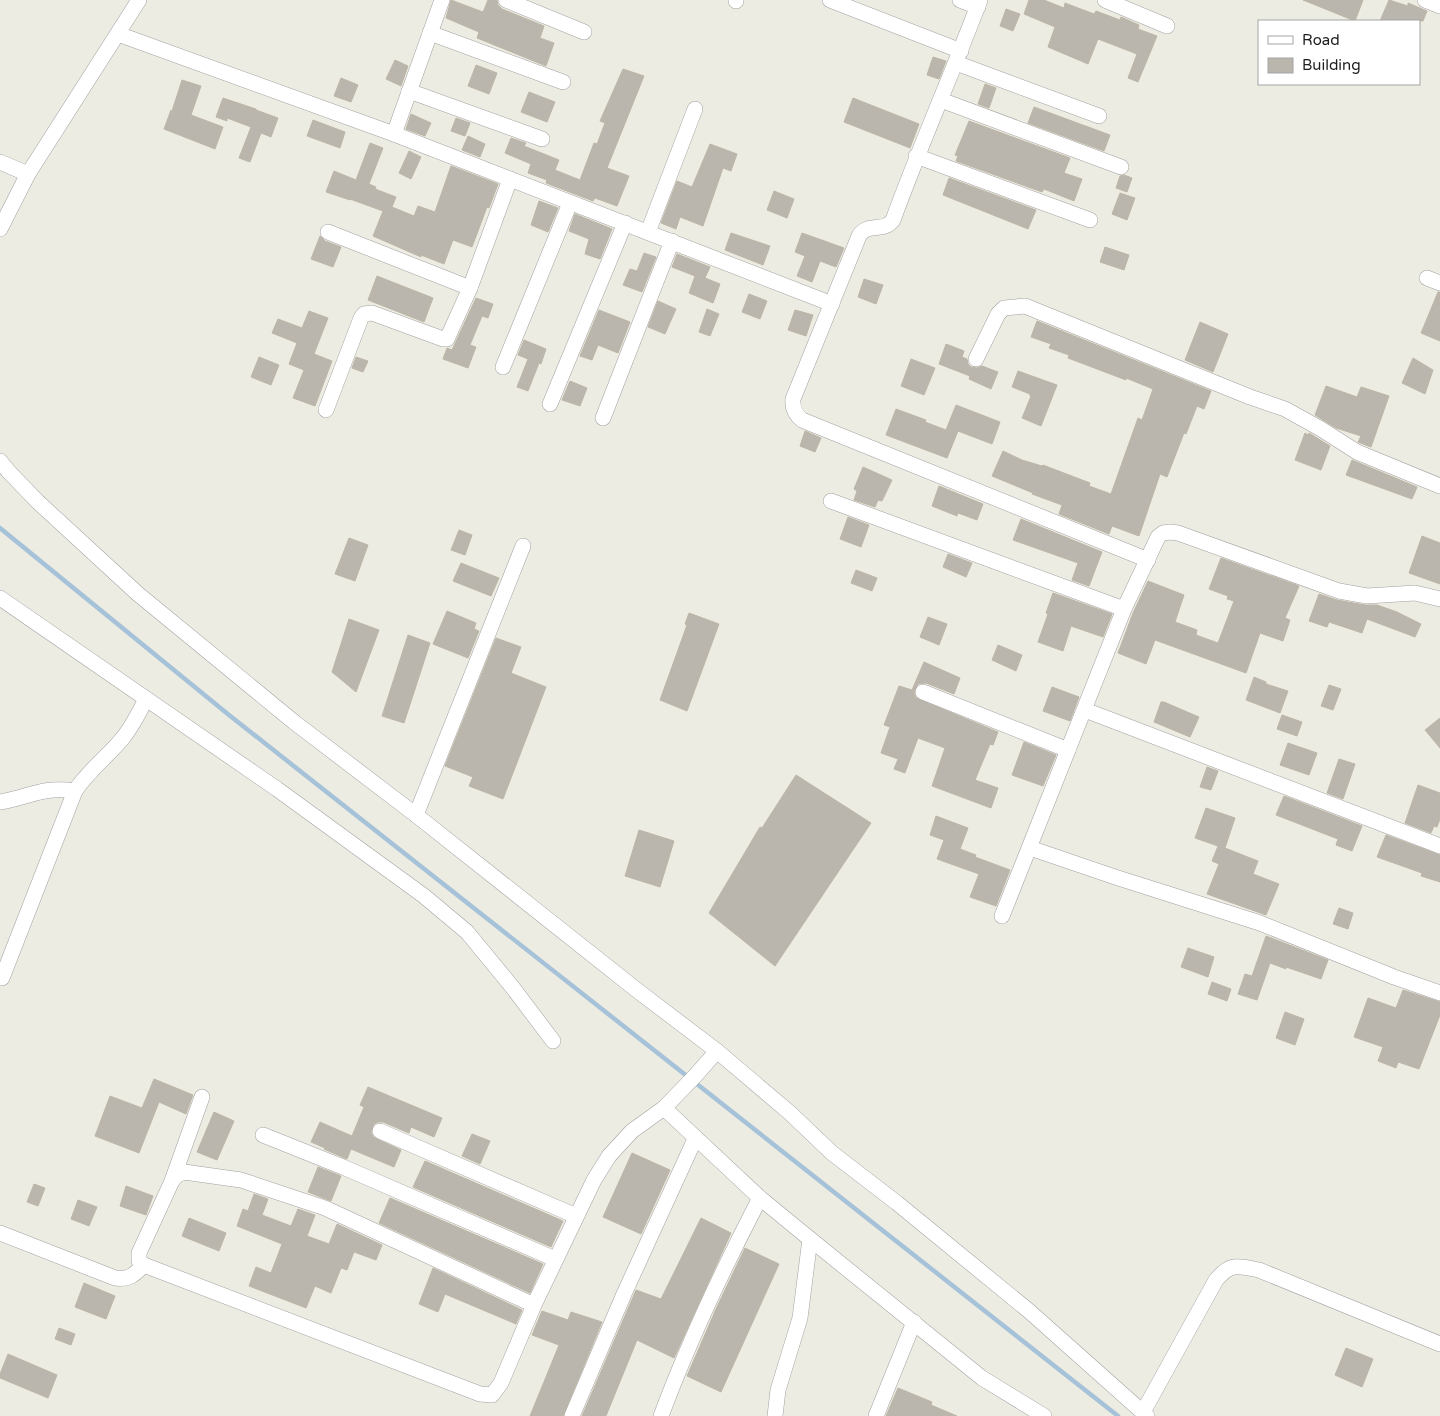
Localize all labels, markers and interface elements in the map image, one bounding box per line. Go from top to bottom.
legend [1258,20,1420,85]
text: Road [1302,31,1340,49]
text: Building [1302,56,1361,74]

